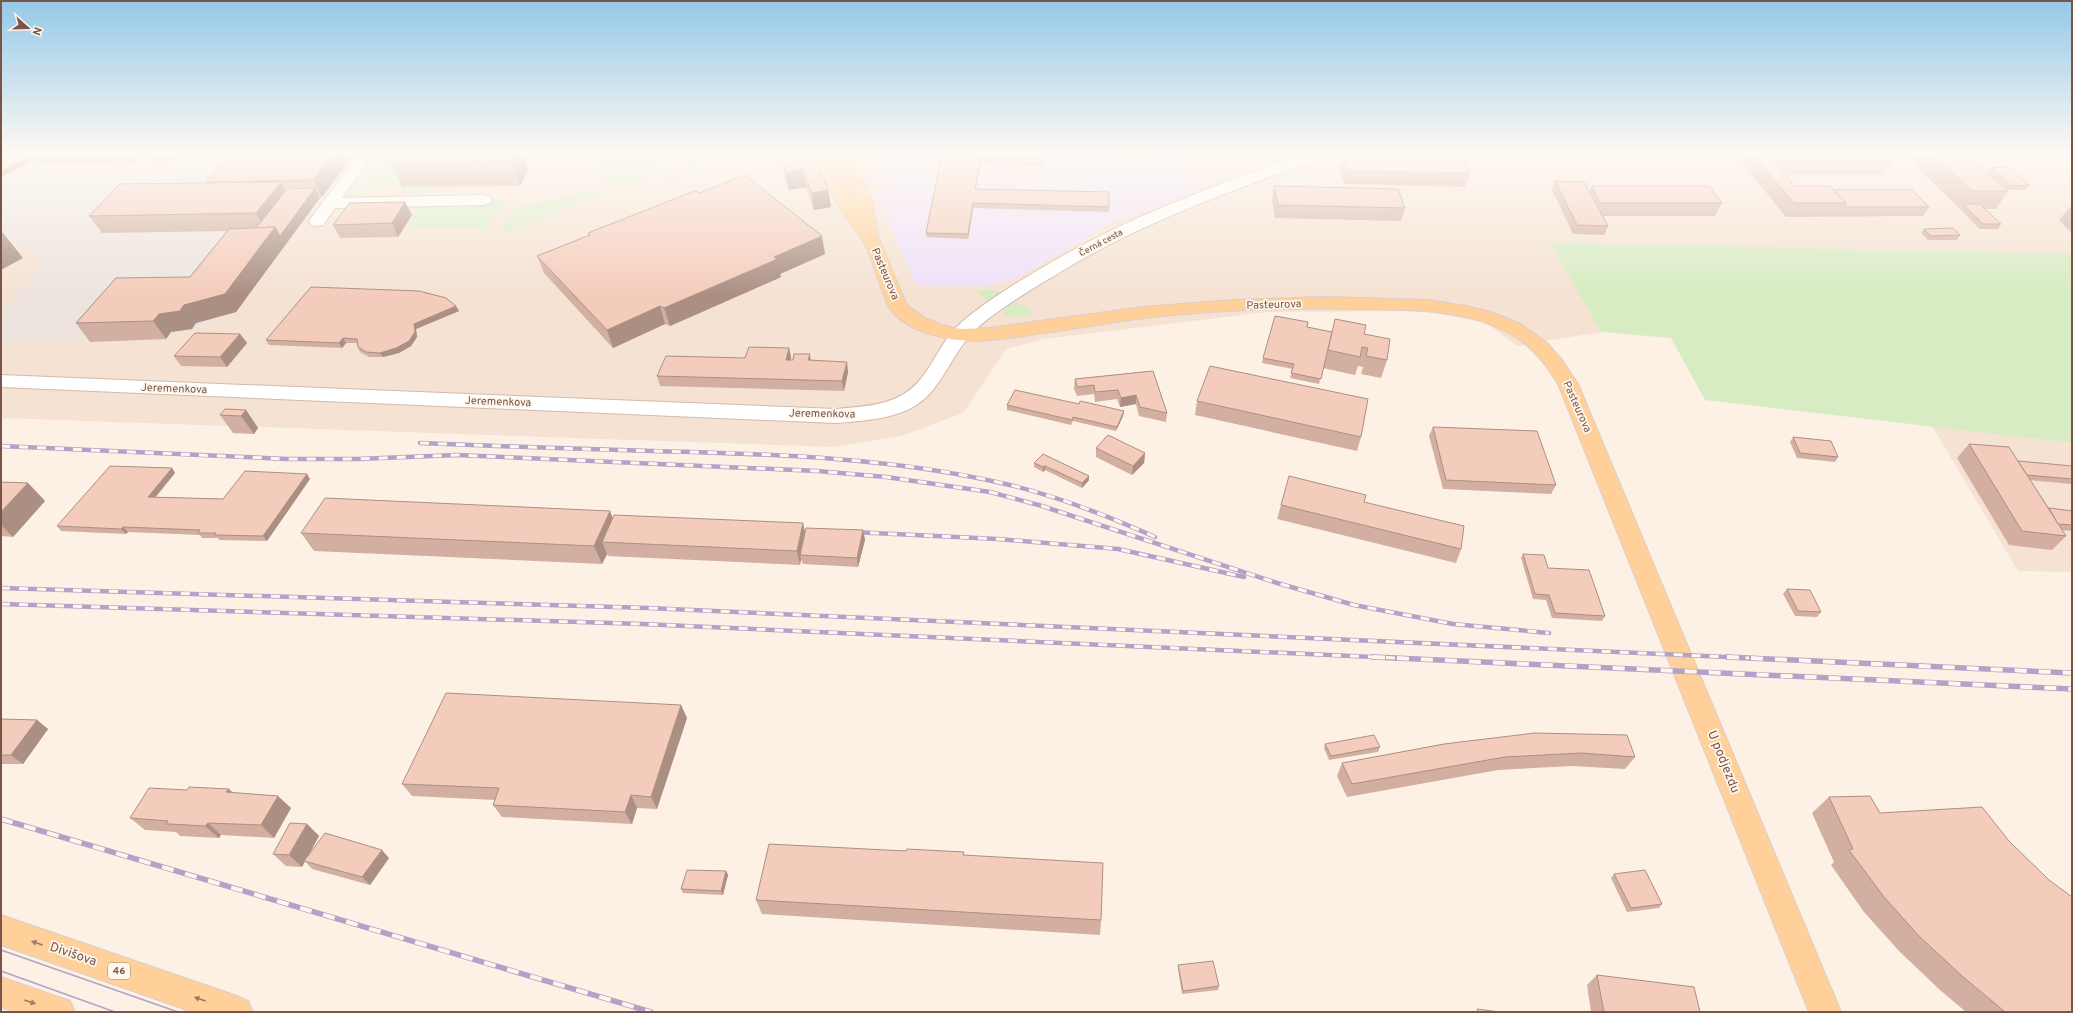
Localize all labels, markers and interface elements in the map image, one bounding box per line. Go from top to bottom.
north arrow [8,8,48,48]
text: N [29,25,44,37]
street label: Černá cesta [1077,226,1125,259]
street label: Pasteurova [868,246,902,302]
street label: Pasteurova [1246,297,1302,313]
street label: Pasteurova [1559,379,1595,435]
street label: Jeremenkova [140,381,208,397]
street label: Jeremenkova [464,394,532,410]
street label: Jeremenkova [789,406,856,422]
street label: U podjezdu [1703,728,1743,796]
one-way arrow [31,940,43,946]
street label: Divišova [47,940,99,970]
road number: 46 [108,963,130,979]
one-way arrow [193,996,205,1002]
one-way arrow [25,999,37,1005]

